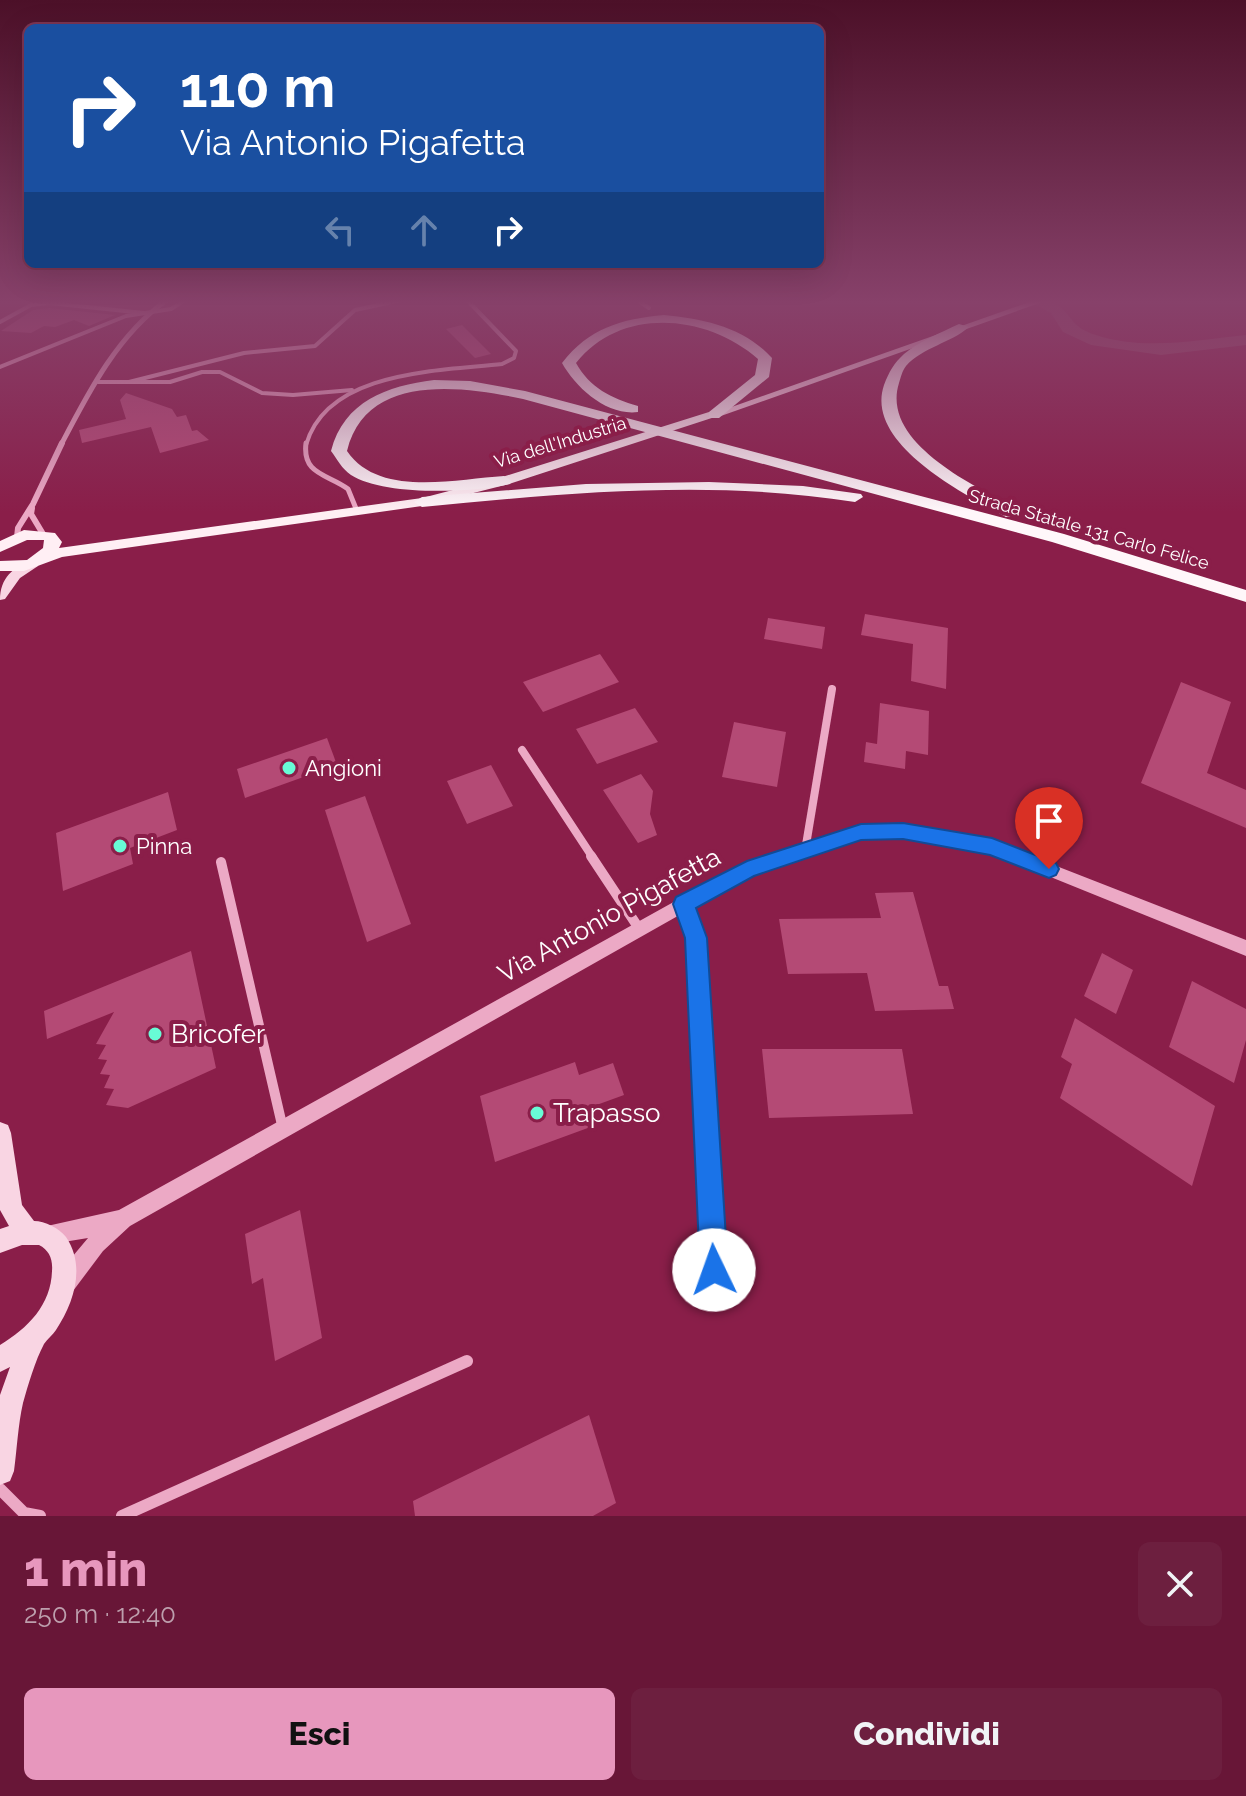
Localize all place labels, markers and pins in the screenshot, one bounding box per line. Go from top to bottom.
place label: Angioni [305,755,382,781]
marker: Angioni [280,759,298,777]
pin [1015,787,1083,869]
place label: Pinna [136,833,192,859]
marker: Pinna [111,837,129,855]
place label: Bricofer [171,1019,265,1049]
marker: Bricofer [146,1025,164,1043]
place label: Trapasso [553,1098,661,1128]
marker: Trapasso [528,1104,546,1122]

